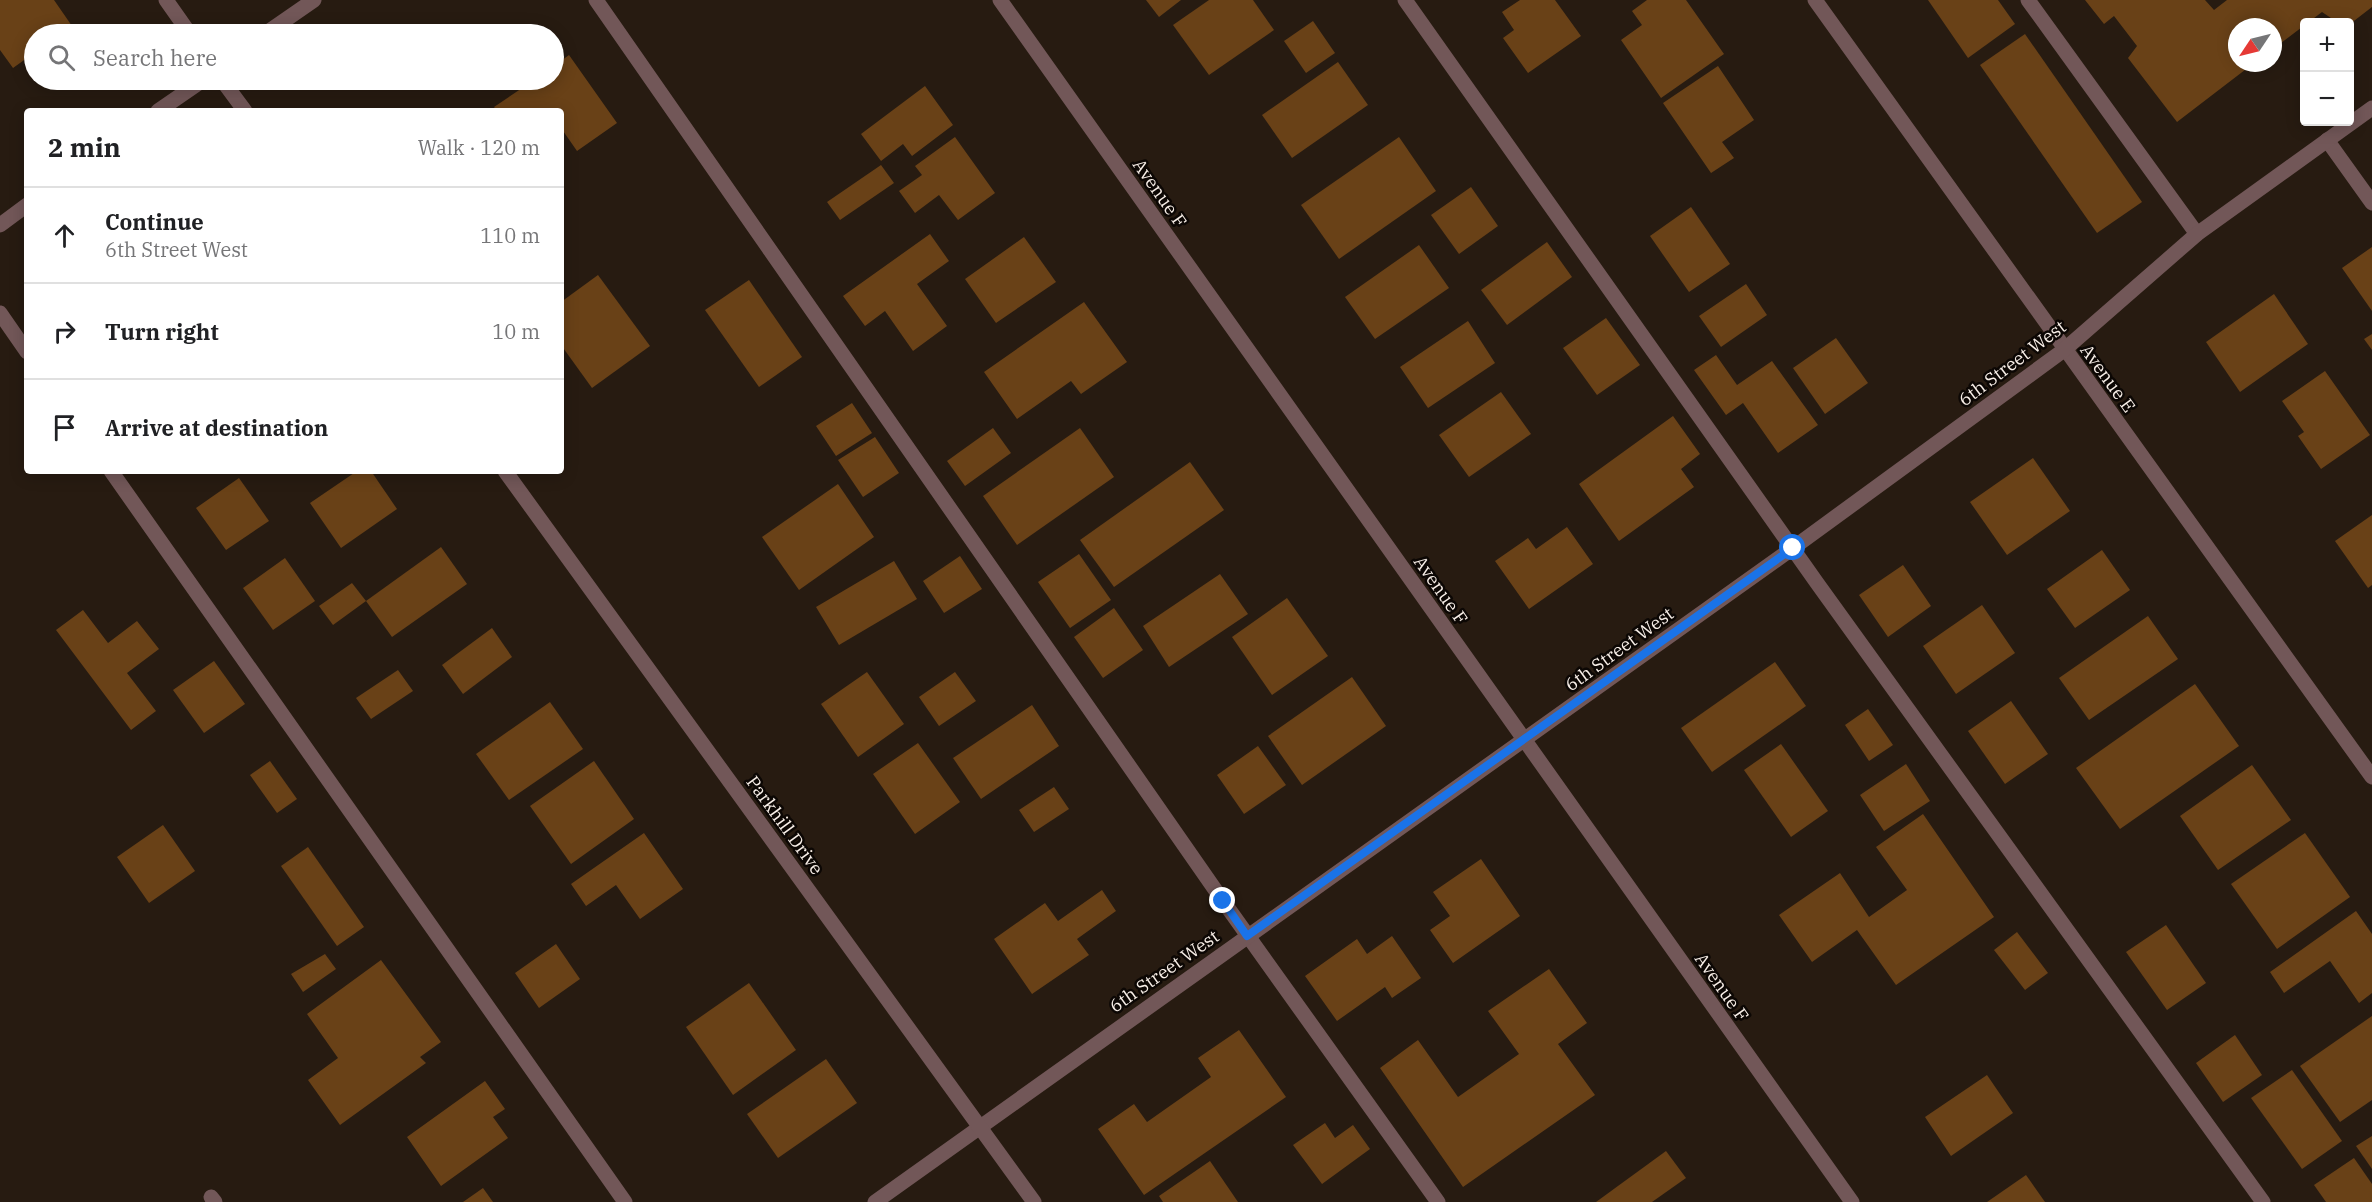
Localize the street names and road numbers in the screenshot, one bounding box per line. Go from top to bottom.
street label: Avenue F [1128,154,1192,232]
street label: 6th Street West [1954,315,2070,411]
street label: Avenue E [2075,339,2141,417]
street label: Avenue F [1409,551,1473,629]
street label: 6th Street West [1560,602,1678,696]
street label: Parkhill Drive [741,771,829,879]
street label: 6th Street West [1105,925,1223,1017]
street label: Avenue F [1690,948,1754,1026]

